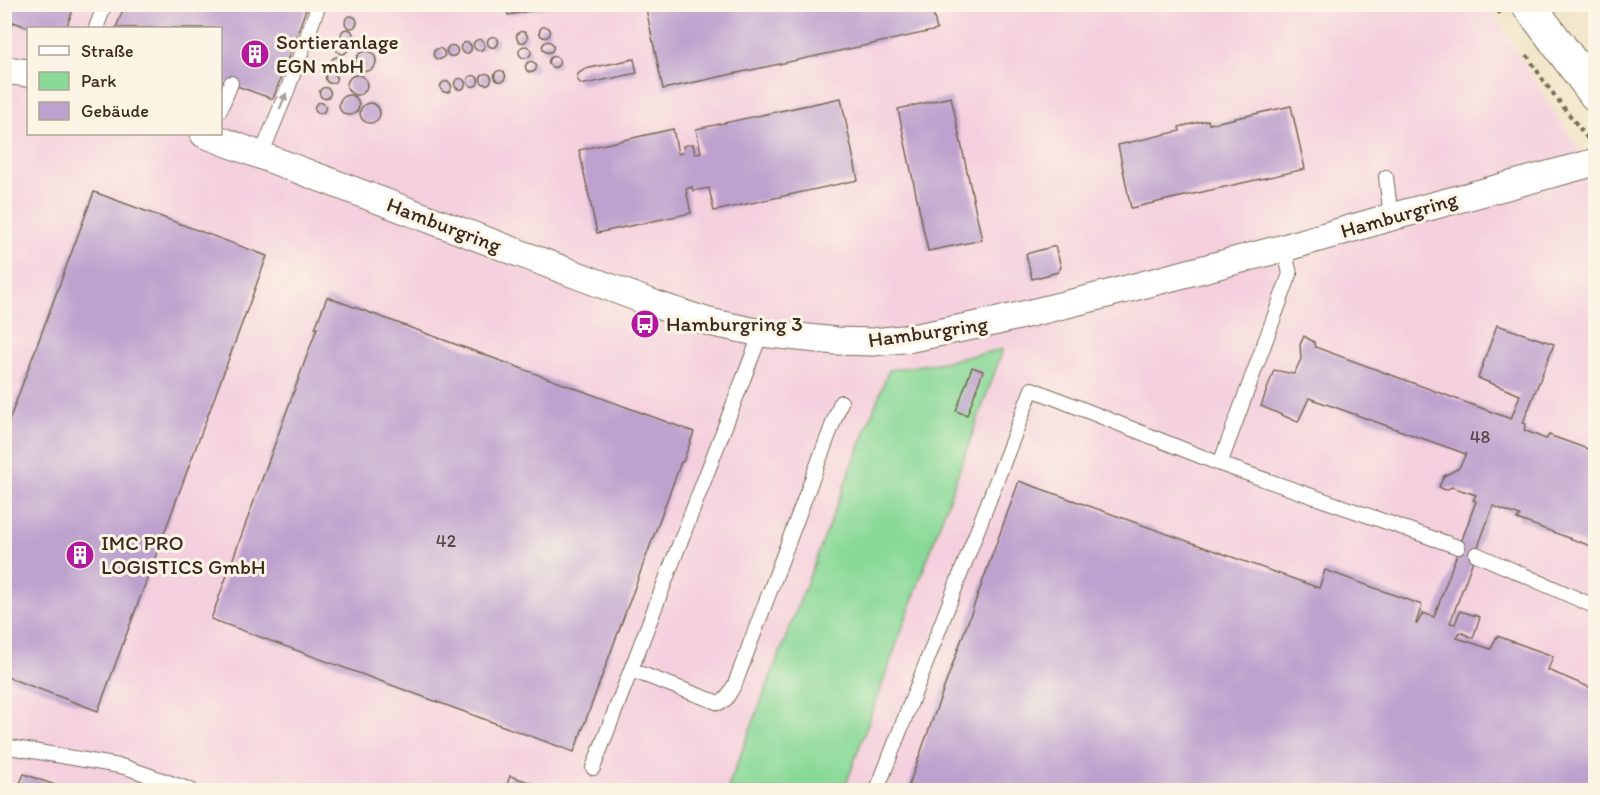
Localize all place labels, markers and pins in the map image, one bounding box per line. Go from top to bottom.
place label: Sortieranlage EGN mbH [276,29,399,78]
building icon: Sortieranlage EGN mbH [239,38,271,70]
bus stop icon: Hamburgring 3 [629,308,661,340]
place label: Hamburgring 3 [666,311,803,336]
place label: IMC PRO LOGISTICS GmbH [101,530,266,579]
building icon: IMC PRO LOGISTICS GmbH [64,539,96,571]

